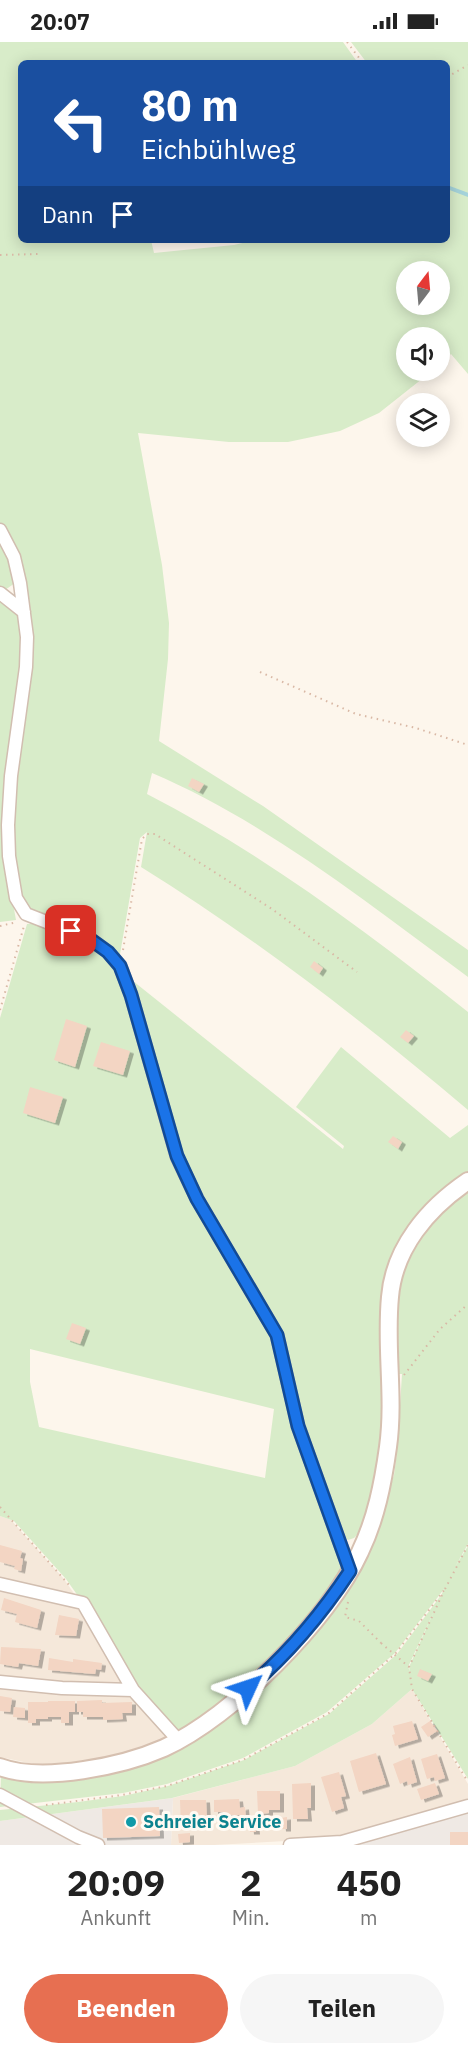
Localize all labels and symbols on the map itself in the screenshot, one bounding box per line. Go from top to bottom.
north arrow [396,261,450,315]
pin [45,905,96,956]
position arrow [216,1656,280,1720]
place label: Schreier Service [143,1810,281,1833]
marker: Schreier Service [124,1815,138,1829]

